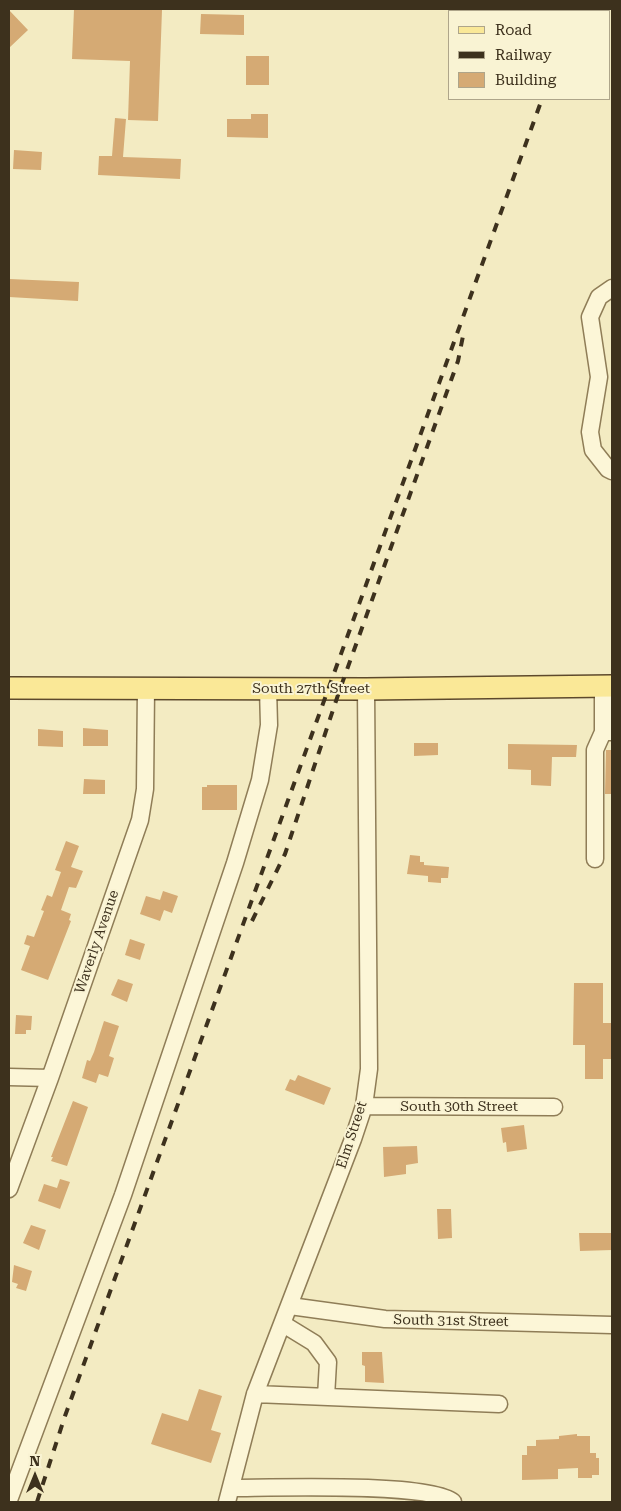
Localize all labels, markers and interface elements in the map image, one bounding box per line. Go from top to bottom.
legend [448,10,611,100]
text: Road [495,21,532,39]
text: Railway [495,46,552,64]
text: Building [495,71,556,89]
street label: South 27th Street [252,681,370,697]
street label: Waverly Avenue [71,888,123,996]
street label: Elm Street [333,1099,371,1171]
street label: South 30th Street [400,1099,518,1115]
street label: South 31st Street [393,1312,509,1330]
north arrow [10,1451,60,1501]
text: N [30,1453,40,1469]

